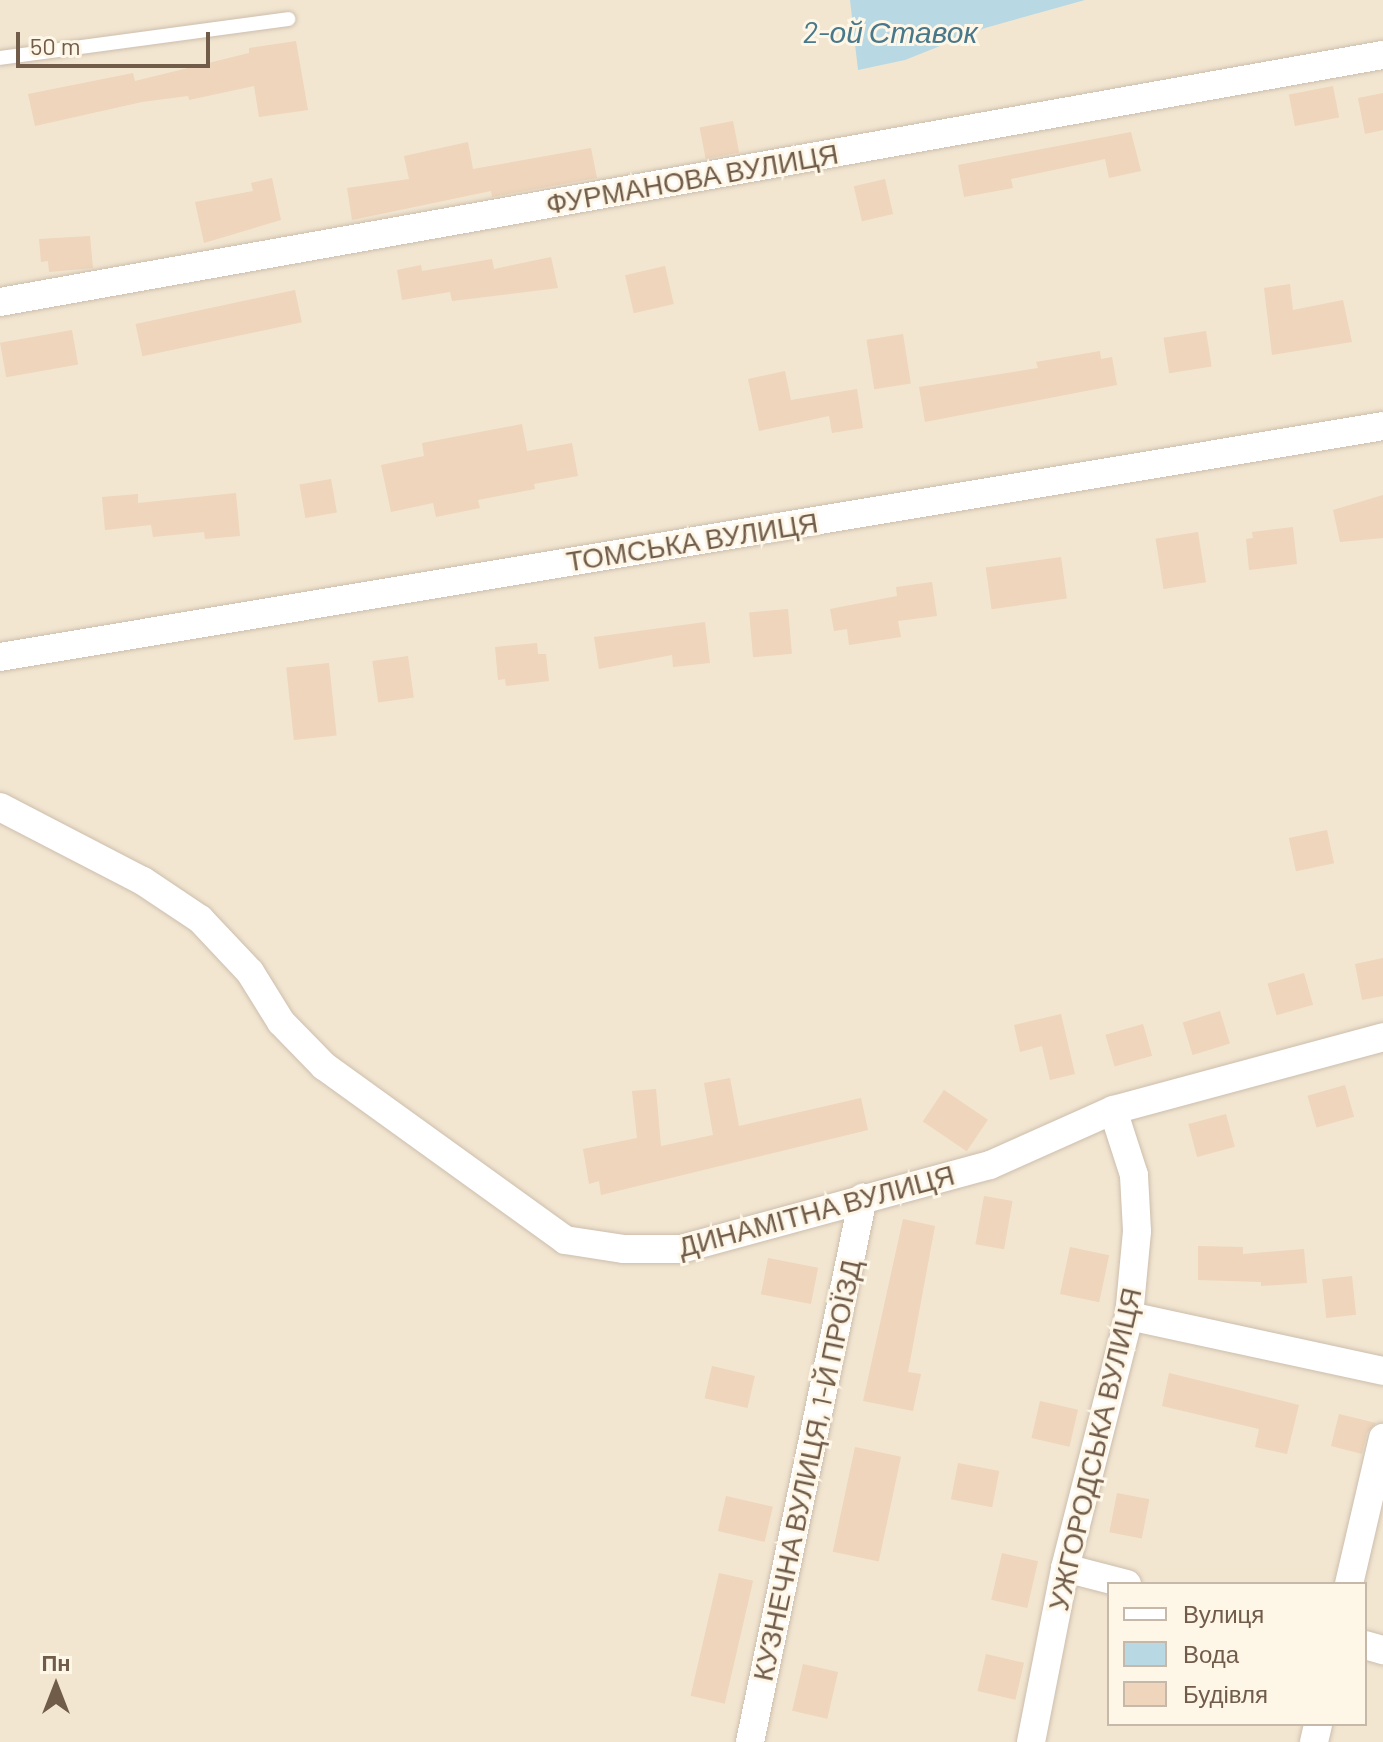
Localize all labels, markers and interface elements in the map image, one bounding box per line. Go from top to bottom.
water label: 2-ой Ставок [802,13,978,49]
scale bar [20,16,214,66]
text: 50 m [30,31,81,60]
street label: ФУРМАНОВА ВУЛИЦЯ [543,136,841,220]
street label: ТОМСЬКА ВУЛИЦЯ [564,505,820,577]
street label: ДИНАМІТНА ВУЛИЦЯ [674,1157,958,1263]
street label: КУЗНЕЧНА ВУЛИЦЯ, 1-Й ПРОЇЗД [745,1256,867,1684]
street label: УЖГОРОДСЬКА ВУЛИЦЯ [1040,1284,1148,1614]
legend [1107,1582,1367,1726]
text: Вулиця [1183,1599,1264,1628]
text: Вода [1183,1639,1239,1668]
north arrow [16,1646,96,1726]
text: Пн [41,1649,71,1675]
text: Будівля [1183,1679,1268,1708]

